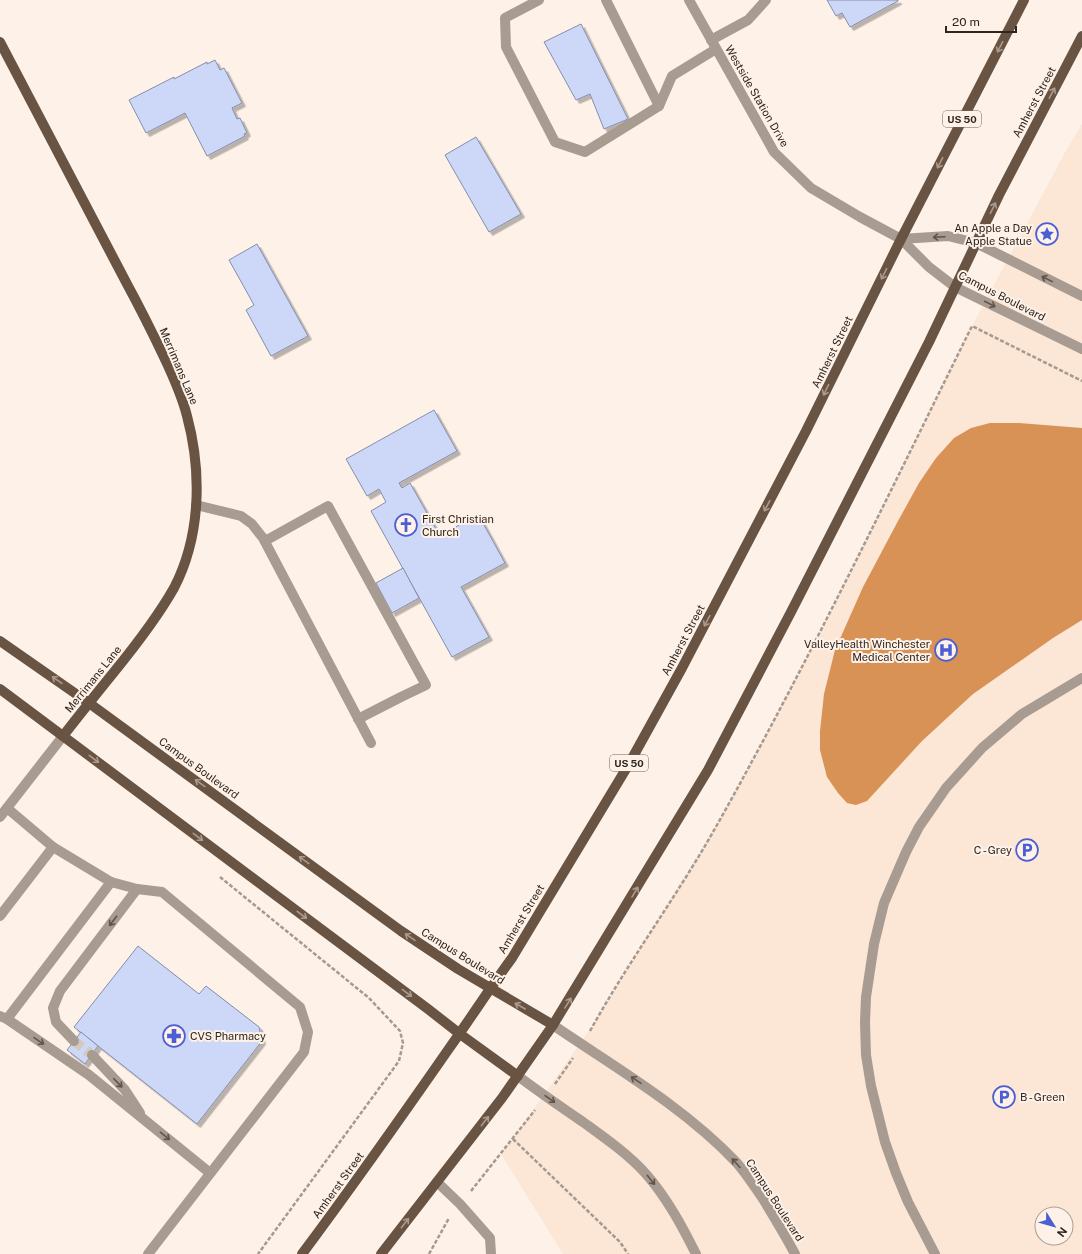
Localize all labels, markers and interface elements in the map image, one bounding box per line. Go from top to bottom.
scale bar [946,8,1016,34]
text: 20 m [952,15,980,29]
one-way arrow [995,41,1003,53]
street label: Westside Station Drive [723,43,791,149]
street label: Amherst Street [1010,64,1058,140]
one-way arrow [1049,87,1057,99]
road number: US 50 [943,111,981,127]
one-way arrow [936,157,943,169]
one-way arrow [990,203,997,215]
place icon: An Apple a Day Apple Statue [1034,221,1060,247]
place label: An Apple a Day Apple Statue [954,222,1032,247]
one-way arrow [933,233,946,240]
one-way arrow [880,268,887,280]
street label: Campus Boulevard [957,269,1047,323]
one-way arrow [1041,275,1053,282]
one-way arrow [984,301,996,308]
street label: Amherst Street [809,314,855,390]
street label: Merrimans Lane [157,326,201,406]
one-way arrow [822,384,829,396]
one-way arrow [763,500,770,512]
church icon: First Christian Church [393,512,419,538]
place label: First Christian Church [422,513,494,538]
street label: Amherst Street [659,602,707,678]
one-way arrow [702,615,710,627]
hospital icon: ValleyHealth Winchester Medical Center [933,637,959,663]
place label: ValleyHealth Winchester Medical Center [804,638,930,663]
street label: Merrimans Lane [62,643,124,715]
one-way arrow [52,676,63,684]
street label: Campus Boulevard [157,735,241,801]
one-way arrow [89,755,100,763]
road number: US 50 [610,755,648,771]
one-way arrow [194,779,205,788]
one-way arrow [193,833,204,841]
parking icon: C - Grey [1014,837,1040,863]
place label: C - Grey [974,844,1012,856]
one-way arrow [299,856,310,864]
street label: Amherst Street [496,882,546,956]
one-way arrow [631,886,639,898]
one-way arrow [297,911,308,919]
one-way arrow [109,915,117,926]
street label: Campus Boulevard [419,926,507,986]
one-way arrow [404,932,415,941]
one-way arrow [401,989,412,997]
one-way arrow [564,997,572,1009]
one-way arrow [514,1001,526,1009]
pharmacy icon: CVS Pharmacy [161,1023,187,1049]
place label: CVS Pharmacy [190,1030,266,1042]
one-way arrow [33,1037,44,1045]
one-way arrow [630,1076,642,1084]
one-way arrow [114,1078,123,1088]
parking icon: B - Green [991,1084,1017,1110]
place label: B - Green [1020,1091,1065,1103]
one-way arrow [544,1095,555,1103]
one-way arrow [480,1115,489,1126]
one-way arrow [159,1132,170,1141]
street label: Amherst Street [310,1150,366,1220]
street label: Campus Boulevard [744,1157,806,1243]
one-way arrow [731,1158,741,1168]
one-way arrow [646,1175,655,1186]
north arrow [1034,1206,1074,1246]
one-way arrow [401,1218,409,1229]
text: N [1055,1225,1069,1239]

